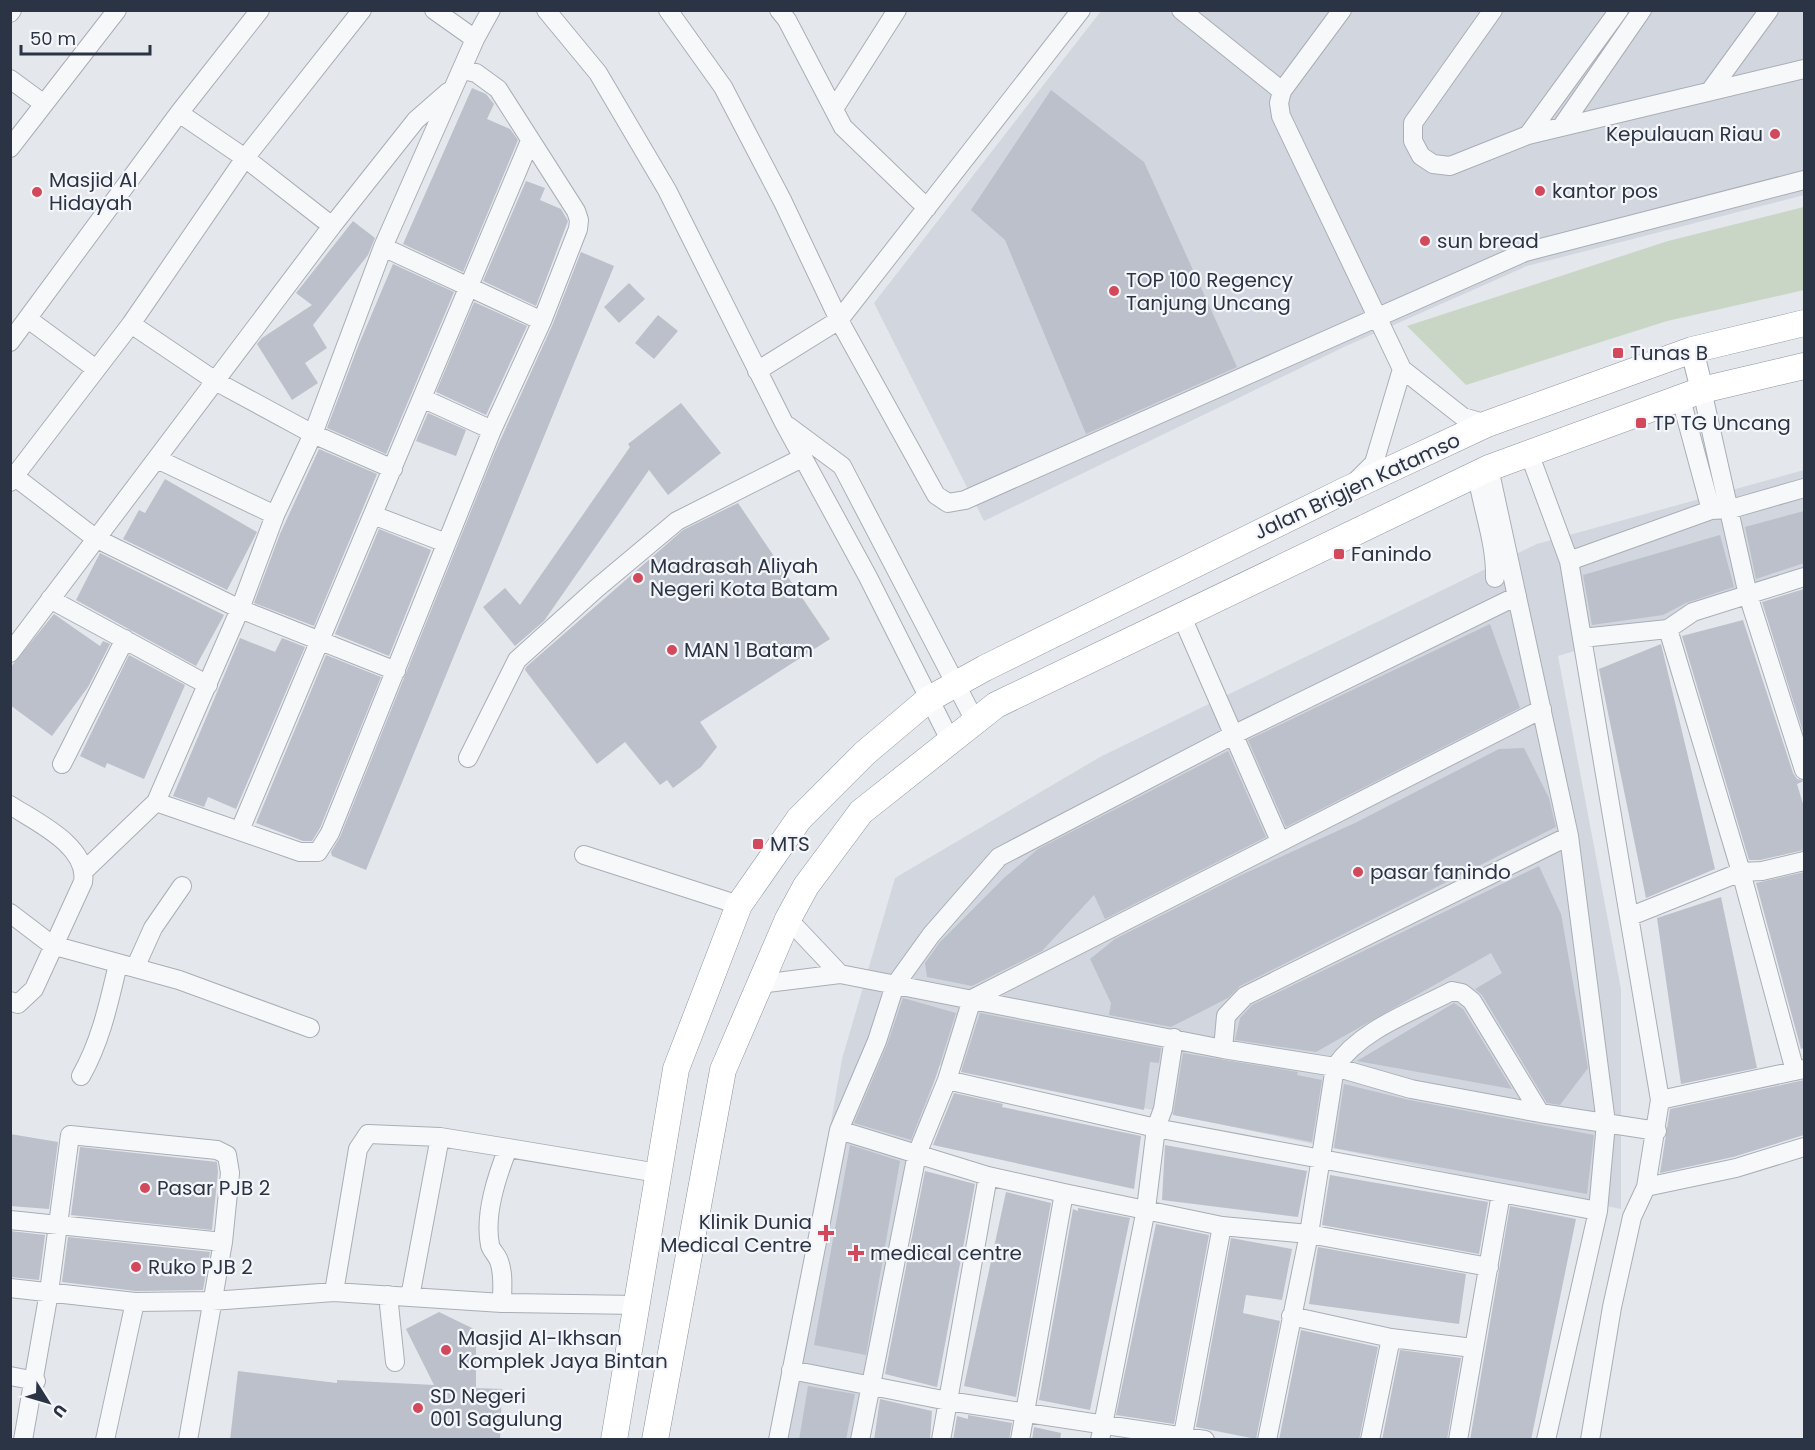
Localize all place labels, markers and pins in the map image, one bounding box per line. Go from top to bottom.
place label: Kepulauan Riau [1606,120,1763,148]
marker: Kepulauan Riau [1768,127,1782,141]
place label: Masjid Al Hidayah [49,166,137,217]
place label: kantor pos [1552,177,1658,205]
marker: kantor pos [1533,184,1547,198]
marker: Masjid Al Hidayah [30,185,44,199]
place label: sun bread [1437,227,1539,255]
marker: sun bread [1418,234,1432,248]
place label: TOP 100 Regency Tanjung Uncang [1126,266,1293,317]
marker: TOP 100 Regency Tanjung Uncang [1107,284,1121,298]
place label: Tunas B [1630,339,1708,367]
marker: Tunas B [1611,346,1625,360]
place label: TP TG Uncang [1653,409,1791,437]
marker: TP TG Uncang [1634,416,1648,430]
place label: Fanindo [1351,540,1431,568]
marker: Fanindo [1332,547,1346,561]
place label: Madrasah Aliyah Negeri Kota Batam [650,552,838,603]
marker: Madrasah Aliyah Negeri Kota Batam [631,571,645,585]
place label: MAN 1 Batam [684,636,813,664]
marker: MAN 1 Batam [665,643,679,657]
place label: MTS [770,830,810,858]
marker: MTS [751,837,765,851]
place label: pasar fanindo [1370,858,1511,886]
marker: pasar fanindo [1351,865,1365,879]
place label: Pasar PJB 2 [157,1174,270,1202]
marker: Pasar PJB 2 [138,1181,152,1195]
place label: Klinik Dunia Medical Centre [660,1208,812,1259]
marker: Klinik Dunia Medical Centre [817,1224,835,1242]
place label: medical centre [870,1239,1022,1267]
marker: medical centre [847,1244,865,1262]
place label: Ruko PJB 2 [148,1253,253,1281]
marker: Ruko PJB 2 [129,1260,143,1274]
place label: Masjid Al-Ikhsan Komplek Jaya Bintan [458,1324,668,1375]
marker: Masjid Al-Ikhsan Komplek Jaya Bintan [439,1343,453,1357]
place label: SD Negeri 001 Sagulung [430,1382,562,1433]
marker: SD Negeri 001 Sagulung [411,1401,425,1415]

